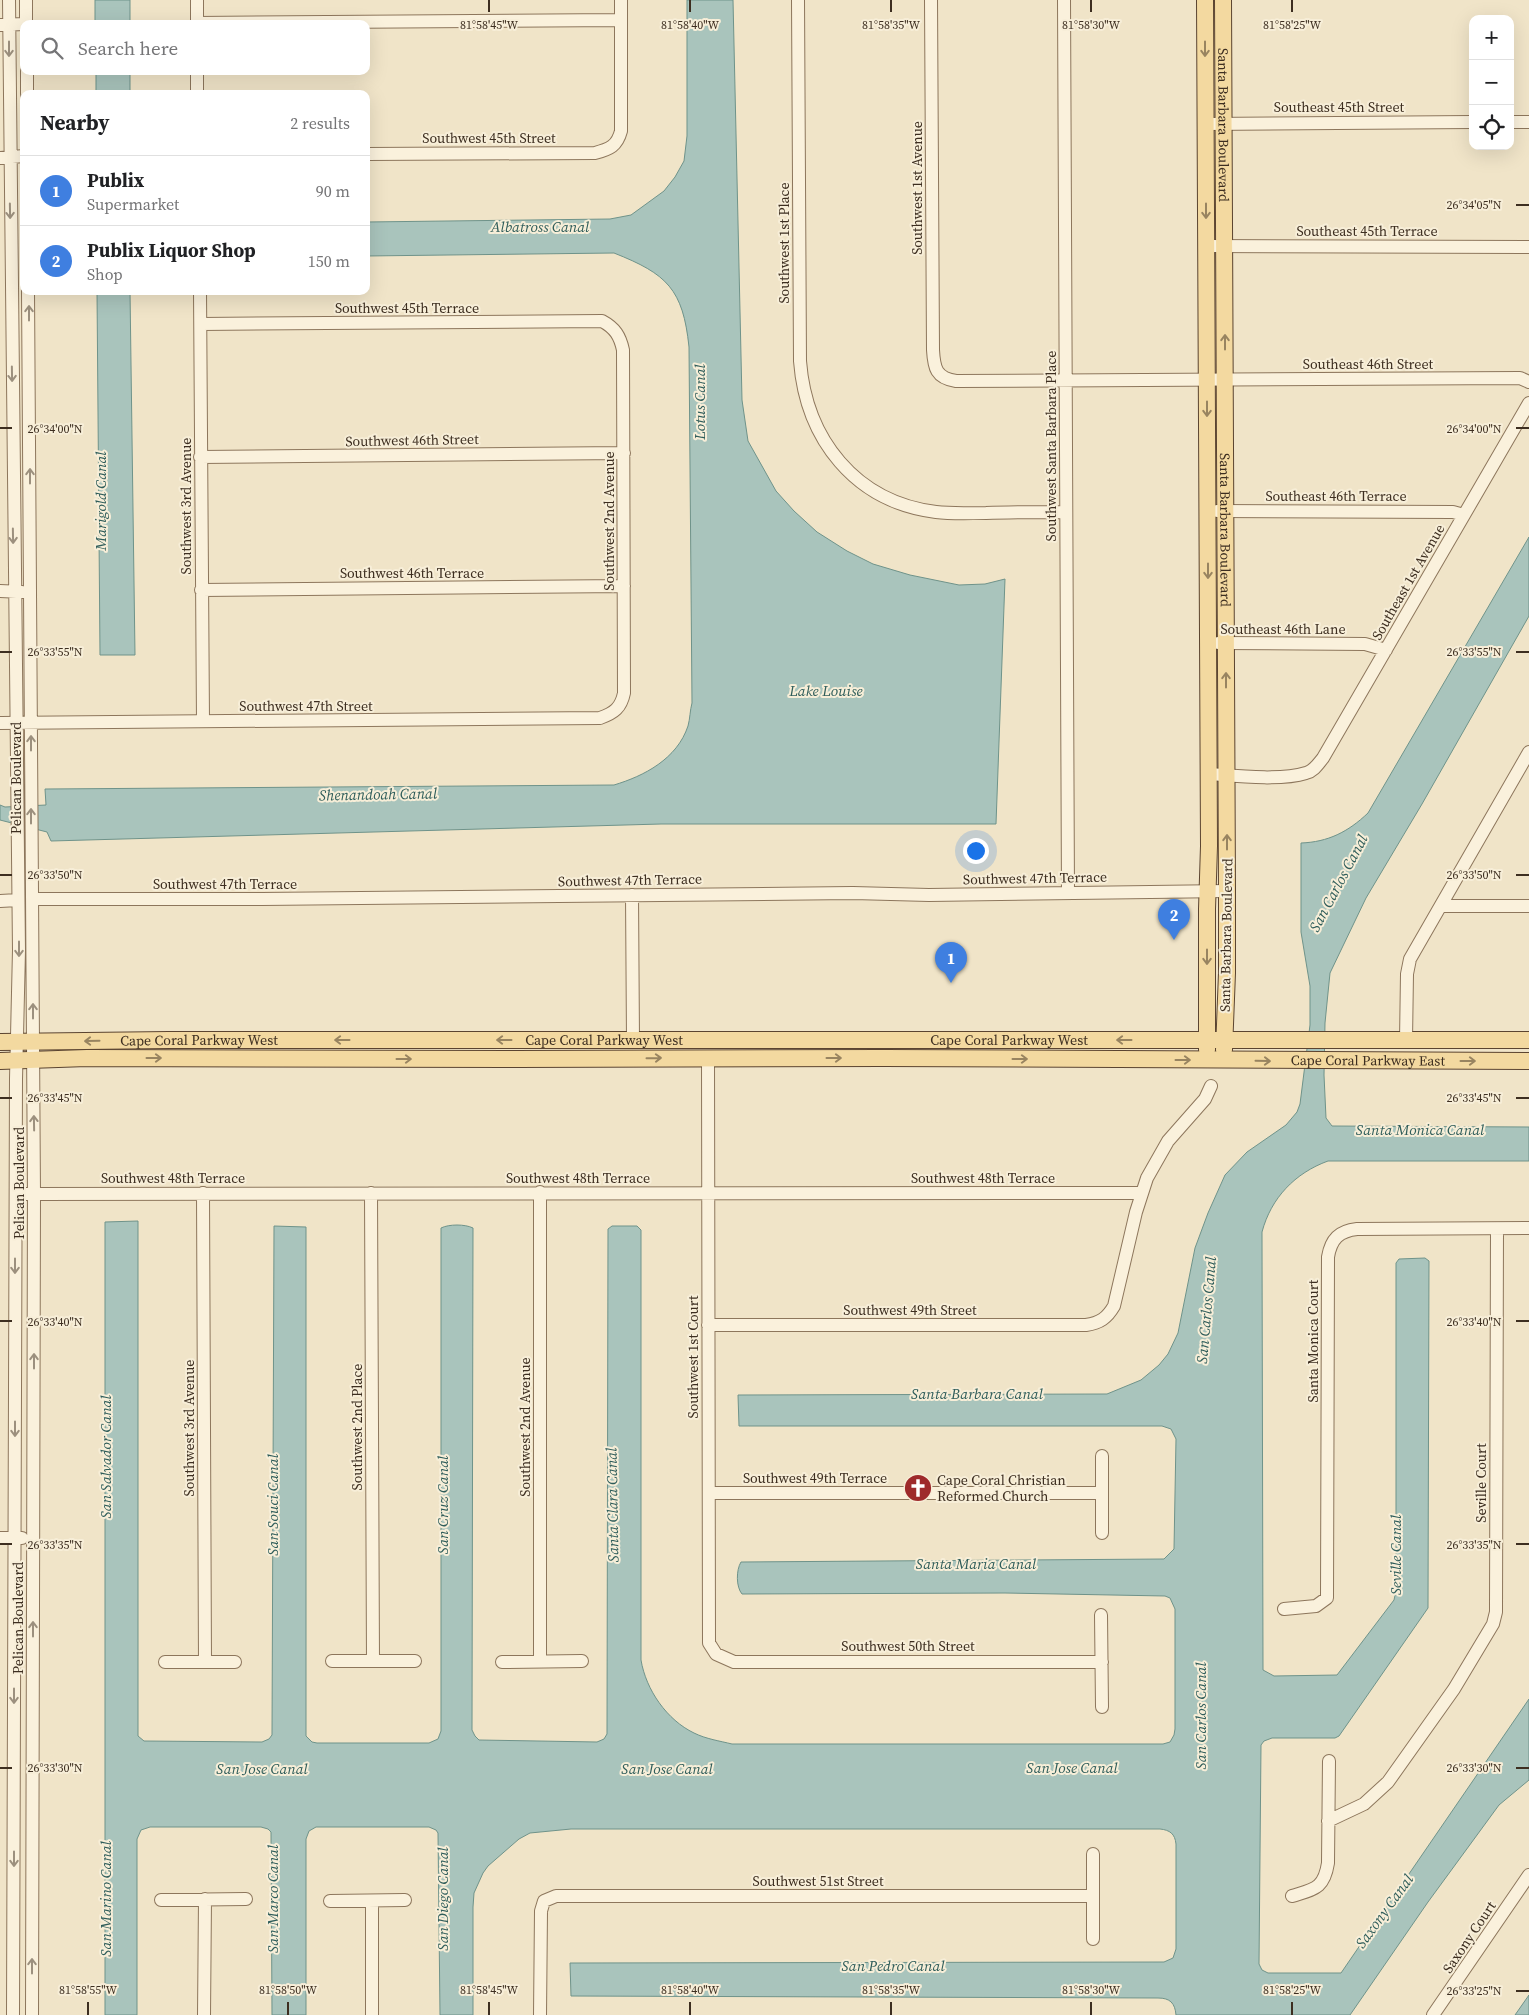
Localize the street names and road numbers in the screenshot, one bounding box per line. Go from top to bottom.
street label: Santa Barbara Boulevard [1213,48,1234,202]
street label: Southeast 45th Street [1274,97,1405,117]
street label: Southwest 1st Avenue [907,121,927,255]
street label: Southwest 45th Street [422,128,556,148]
street label: Southwest 1st Place [774,182,794,304]
street label: Southeast 45th Terrace [1296,221,1438,241]
street label: Southwest 45th Terrace [335,298,479,318]
street label: Southwest Santa Barbara Place [1041,351,1061,541]
street label: Southeast 46th Street [1303,354,1434,374]
street label: Southwest 46th Street [345,429,479,451]
street label: Southwest 3rd Avenue [176,438,196,574]
street label: Southwest 2nd Avenue [599,451,619,591]
street label: Santa Barbara Boulevard [1215,453,1236,607]
street label: Southeast 46th Terrace [1265,486,1407,506]
street label: Southeast 1st Avenue [1367,520,1449,644]
street label: Southwest 46th Terrace [340,563,484,583]
street label: Southeast 46th Lane [1220,619,1346,639]
street label: Southwest 47th Street [239,696,373,716]
street label: Pelican Boulevard [6,722,26,834]
street label: Santa Barbara Boulevard [1215,858,1237,1012]
street label: Southwest 47th Terrace [963,867,1107,889]
street label: Southwest 47th Terrace [558,869,702,891]
street label: Southwest 47th Terrace [153,874,297,894]
street label: Cape Coral Parkway West [120,1030,278,1051]
street label: Cape Coral Parkway West [525,1030,683,1050]
street label: Cape Coral Parkway West [930,1030,1088,1050]
street label: Cape Coral Parkway East [1291,1050,1445,1071]
street label: Pelican Boulevard [9,1127,29,1239]
street label: Southwest 48th Terrace [101,1168,245,1188]
street label: Southwest 48th Terrace [506,1168,650,1188]
street label: Southwest 48th Terrace [911,1168,1055,1188]
street label: Santa Monica Court [1303,1279,1323,1402]
street label: Southwest 1st Court [683,1295,703,1419]
street label: Southwest 49th Street [843,1300,977,1320]
street label: Southwest 2nd Avenue [515,1357,535,1497]
street label: Southwest 3rd Avenue [179,1360,199,1496]
street label: Southwest 2nd Place [347,1364,367,1490]
street label: Seville Court [1471,1443,1491,1523]
street label: Southwest 49th Terrace [743,1468,887,1488]
street label: Pelican Boulevard [8,1562,28,1674]
street label: Southwest 50th Street [841,1636,975,1656]
street label: Southwest 51st Street [753,1871,884,1891]
street label: Saxony Court [1438,1897,1501,1977]

